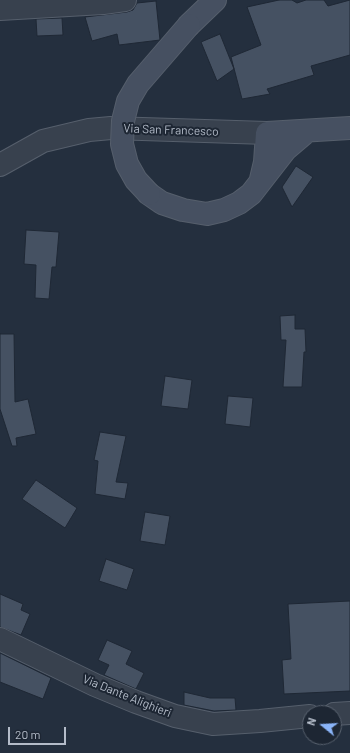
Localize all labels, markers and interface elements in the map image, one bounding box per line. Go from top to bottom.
street label: Via San Francesco [123,121,219,139]
street label: Via Dante Alighieri [81,672,173,720]
north arrow [302,705,342,745]
text: N [304,716,318,727]
scale bar [10,719,68,745]
text: 20 m [15,727,41,741]

